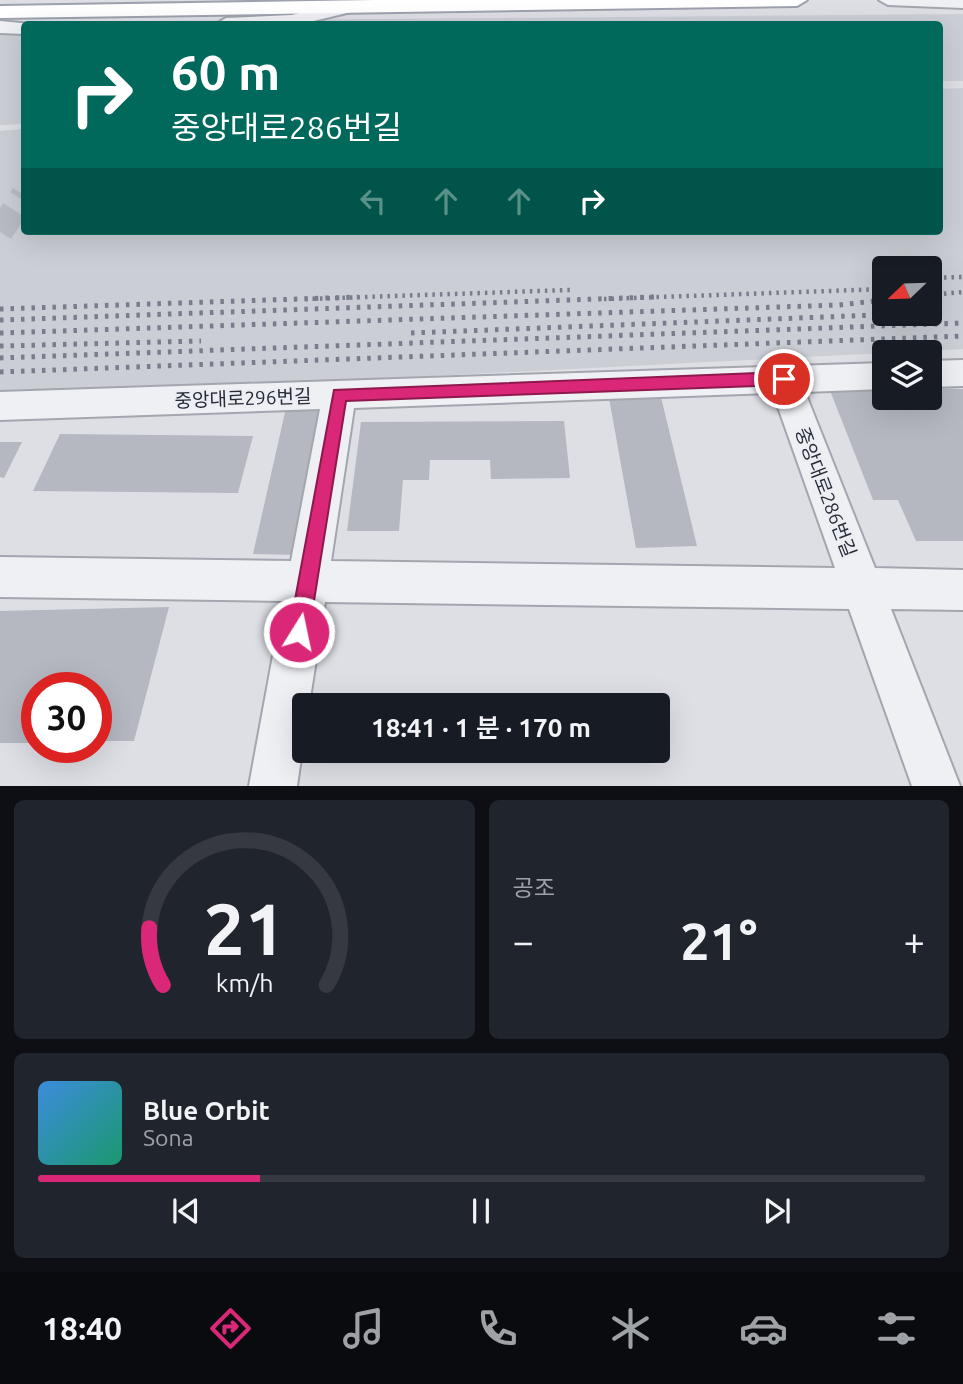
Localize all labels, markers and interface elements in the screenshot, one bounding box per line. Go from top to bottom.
text: 60 m [171,44,280,99]
icon: right [56,49,147,140]
text: 중앙대로286번길 [171,109,402,145]
icon: left [354,182,392,220]
icon: ahead [427,182,465,220]
icon: ahead [500,182,538,220]
icon: right [573,182,611,220]
north arrow [872,256,942,326]
map controls [872,256,942,410]
button: layers [872,340,942,410]
pin [754,349,814,409]
icon: arrive [765,360,803,398]
street label: 중앙대로296번길 [174,385,312,411]
street label: 중앙대로286번길 [791,424,861,560]
position arrow [262,595,336,669]
speed limit sign: 30 [21,672,112,763]
text: 18:41 · 1 분 · 170 m [371,713,591,742]
text: 공조 [513,875,555,900]
text: 21 [203,888,285,970]
text: 21° [680,912,757,970]
text: − [513,920,534,962]
text: + [904,920,925,962]
text: km/h [215,969,273,997]
text: Blue Orbit [143,1096,270,1125]
text: Sona [143,1125,193,1150]
icon: previous [167,1192,205,1230]
icon: pause [462,1192,500,1230]
icon: next [758,1192,796,1230]
icon: directions [206,1304,255,1353]
icon: music [339,1304,388,1353]
icon: phone [473,1304,522,1353]
icon: climate [606,1304,655,1353]
icon: car [739,1304,788,1353]
icon: filters [872,1304,921,1353]
text: 18:40 [42,1310,122,1346]

